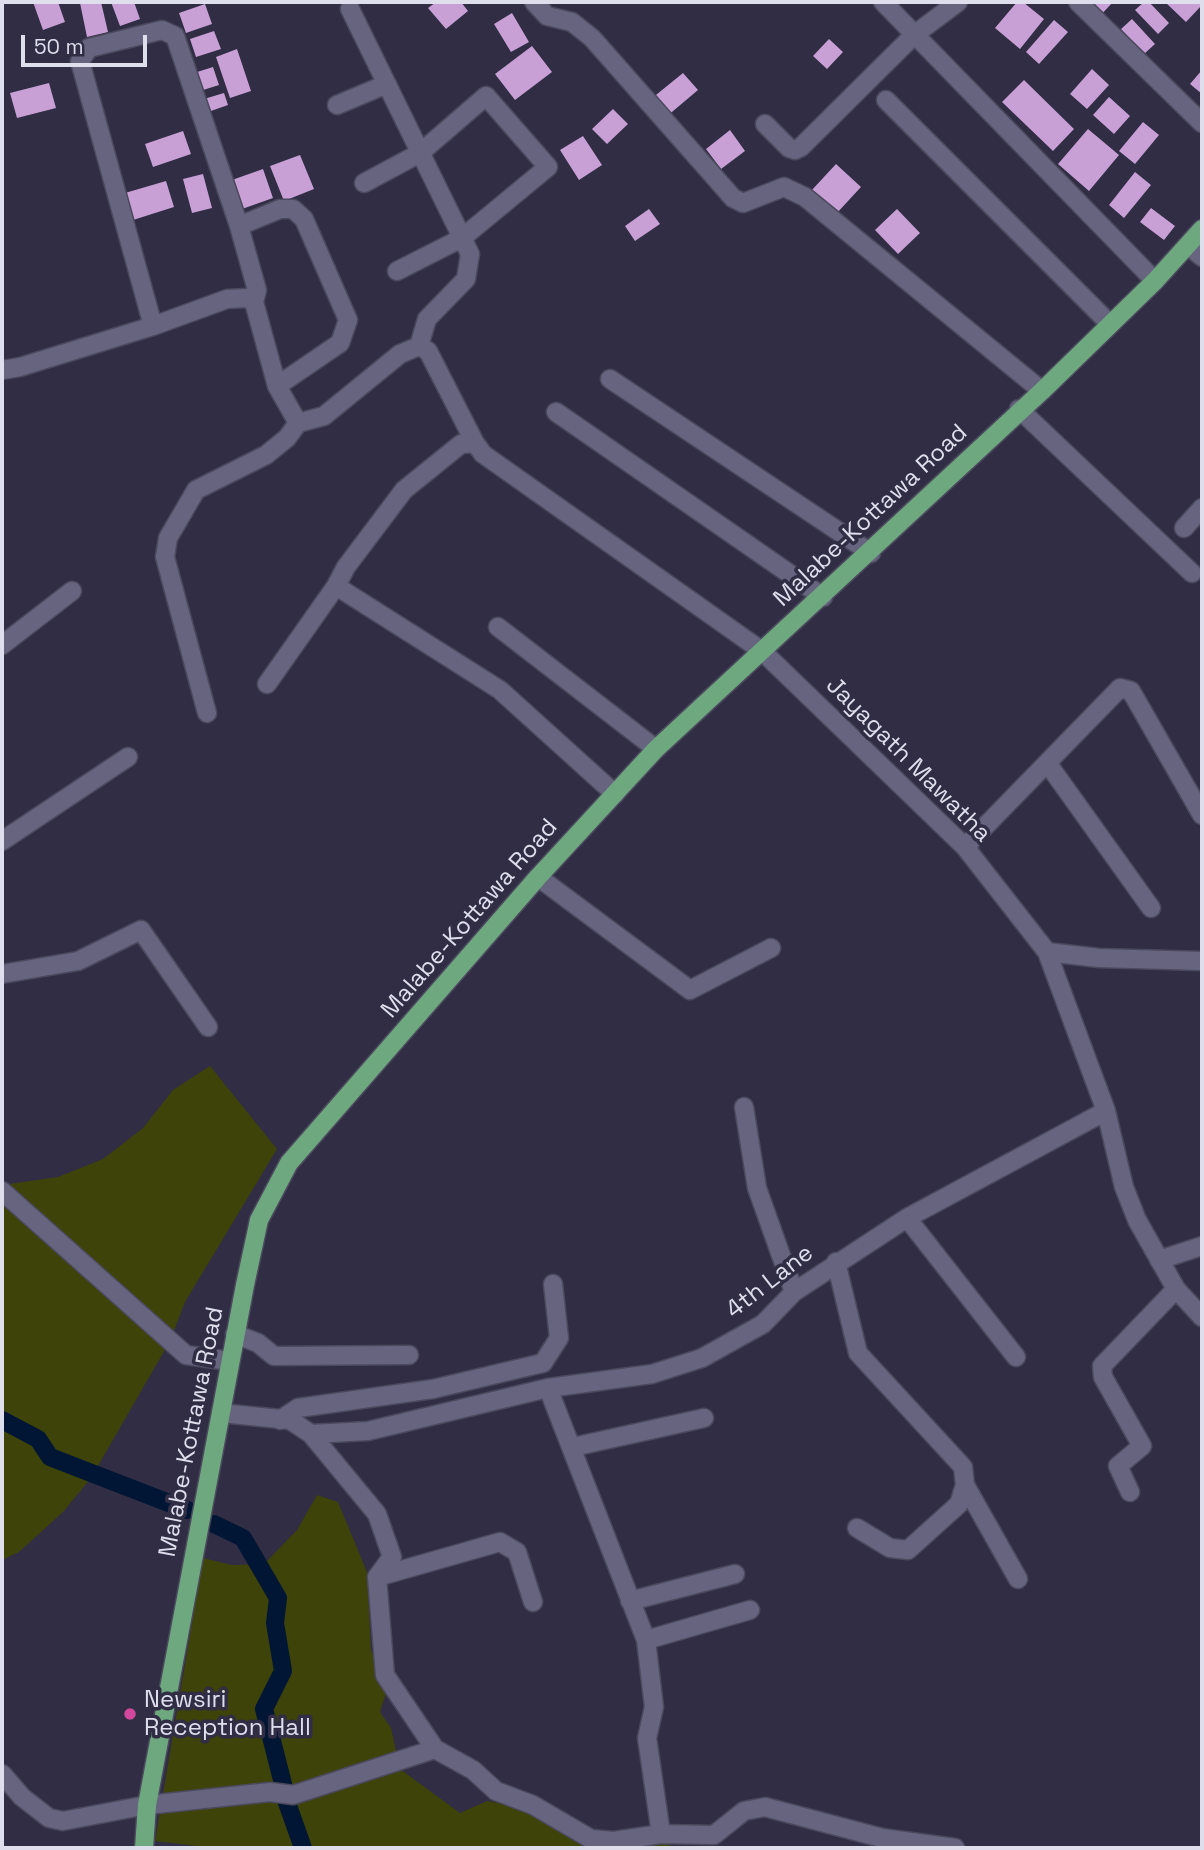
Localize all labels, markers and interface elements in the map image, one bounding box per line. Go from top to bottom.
scale bar [24,21,150,65]
text: 50 m [34,33,84,60]
street label: Malabe-Kottawa Road [768,419,974,613]
street label: Jayagath Mawatha [819,671,997,849]
street label: Malabe-Kottawa Road [376,814,564,1024]
street label: 4th Lane [721,1239,819,1325]
street label: Malabe-Kottawa Road [154,1305,230,1559]
place label: Newsiri Reception Hall [144,1686,311,1742]
marker: Newsiri Reception Hall [122,1706,138,1722]

